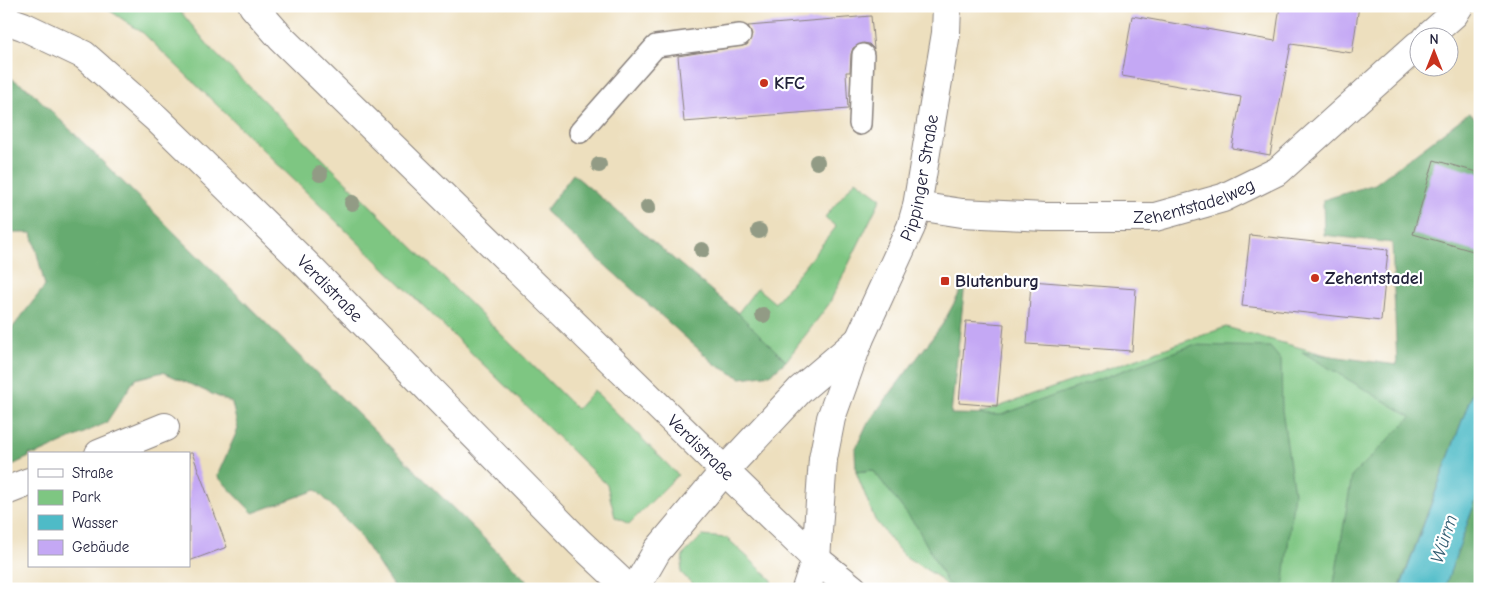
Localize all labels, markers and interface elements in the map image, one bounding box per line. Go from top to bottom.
north arrow [1408,28,1458,78]
text: N [1429,31,1439,48]
place label: KFC [774,73,805,94]
marker: KFC [758,77,770,89]
street label: Pippinger Straße [895,113,943,244]
street label: Zehentstadelweg [1133,174,1258,228]
street label: Verdistraße [293,251,367,326]
place label: Zehentstadel [1325,268,1423,289]
place label: Blutenburg [955,271,1039,292]
marker: Zehentstadel [1309,272,1321,284]
marker: Blutenburg [939,275,951,287]
street label: Verdistraße [663,410,739,485]
legend [28,452,190,568]
text: Straße [72,464,114,482]
text: Park [72,488,101,506]
water label: Würm [1426,512,1462,566]
text: Wasser [72,514,118,532]
text: Gebäude [72,538,130,556]

